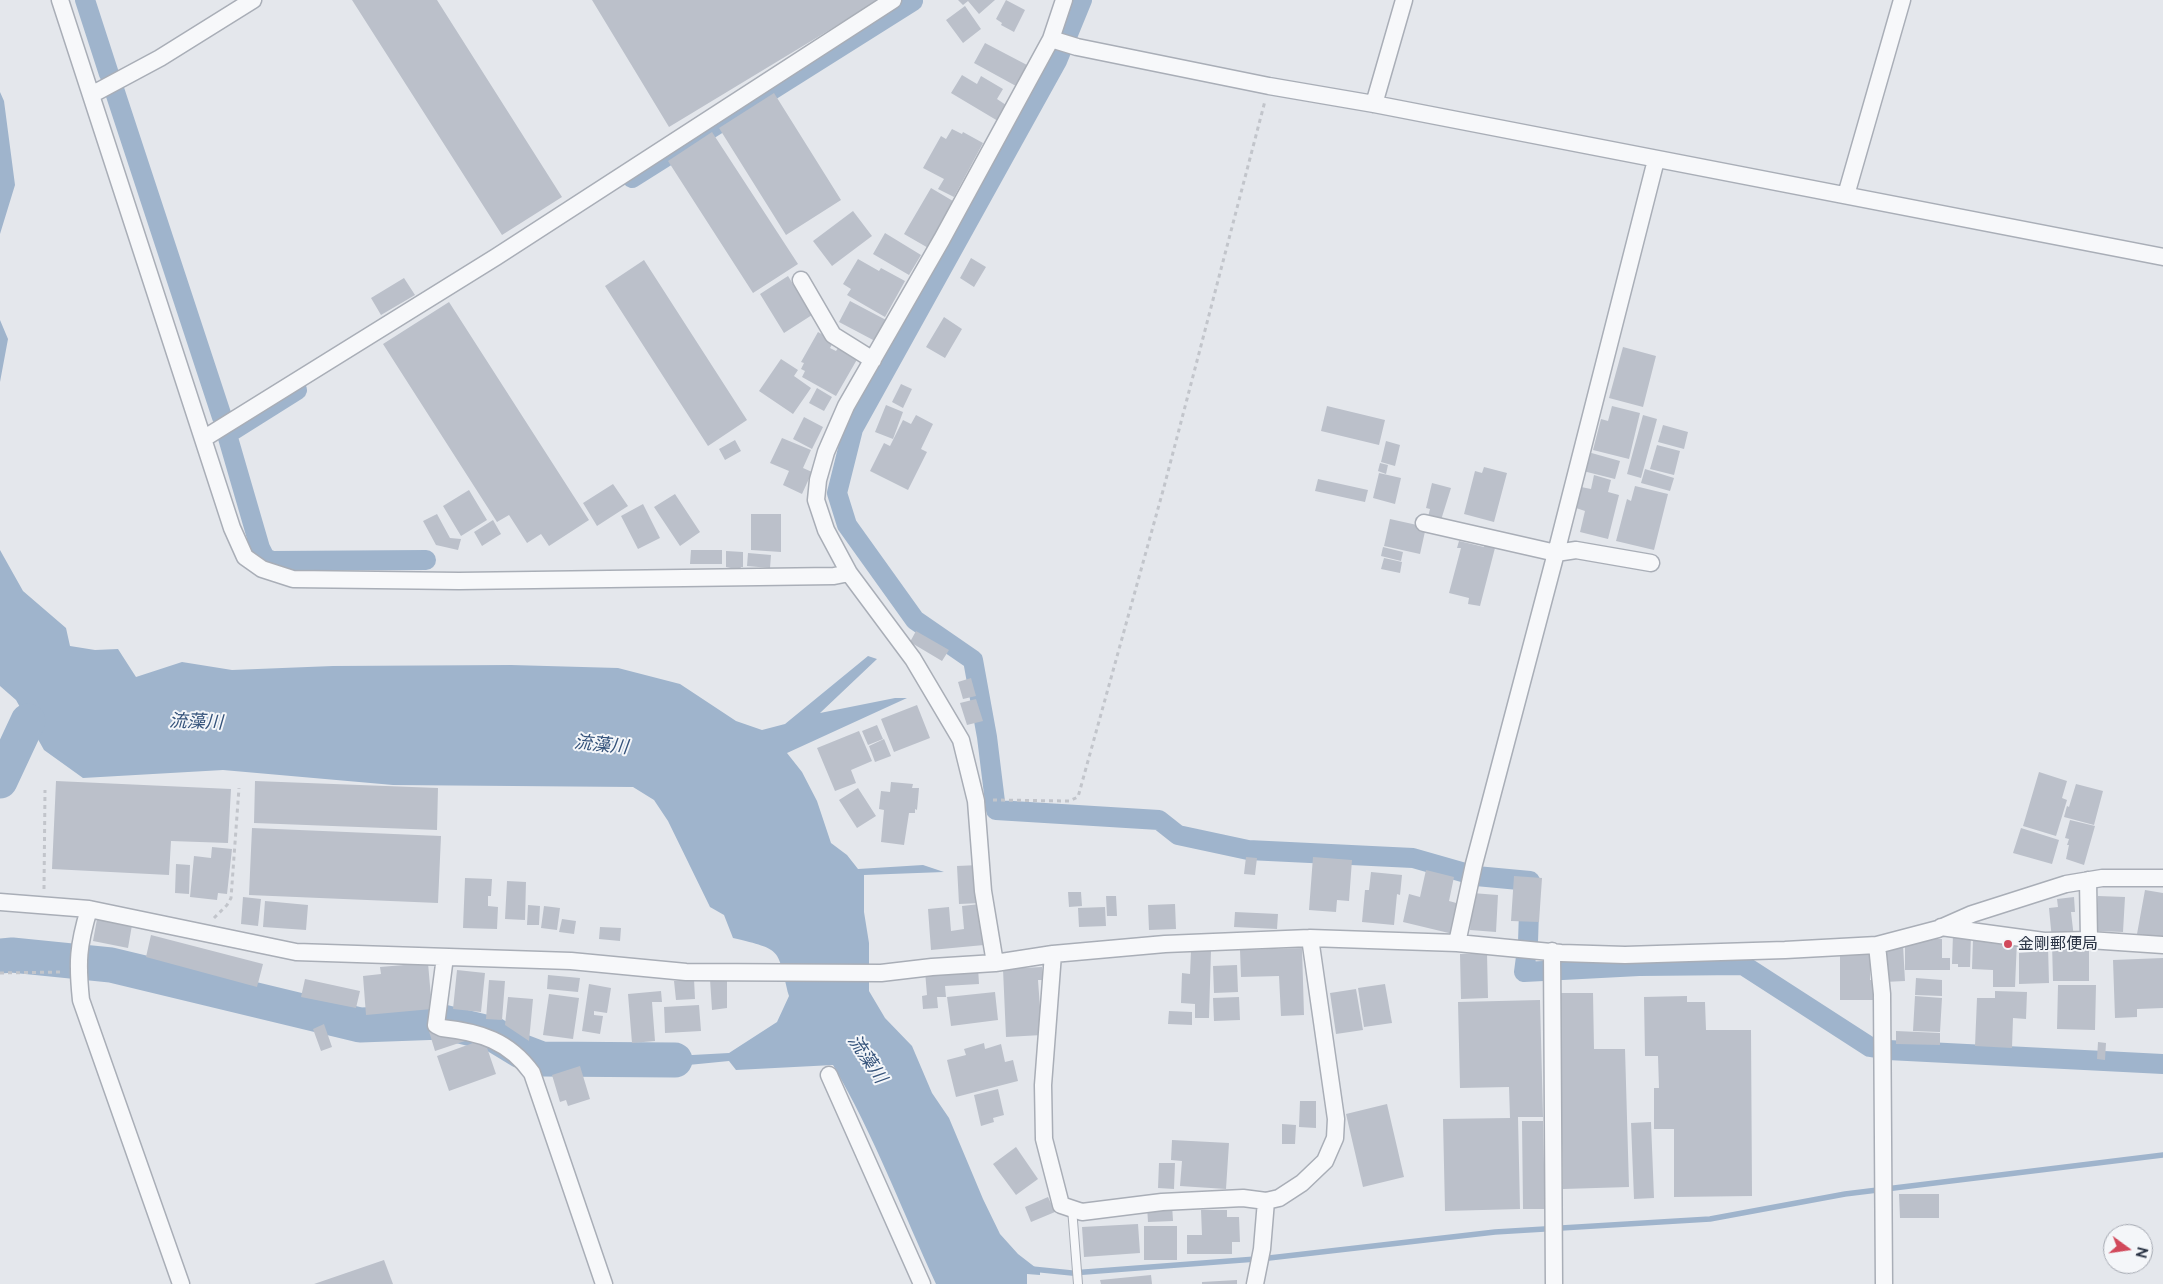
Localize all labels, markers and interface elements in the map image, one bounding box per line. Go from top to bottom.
water label: 流藻川 [169,710,223,734]
water label: 流藻川 [573,731,629,759]
place label: 金剛郵便局 [2018,934,2098,954]
marker: 金剛郵便局 [2002,938,2014,950]
water label: 流藻川 [843,1031,891,1087]
north arrow [2103,1224,2153,1274]
text: N [2133,1245,2151,1260]

